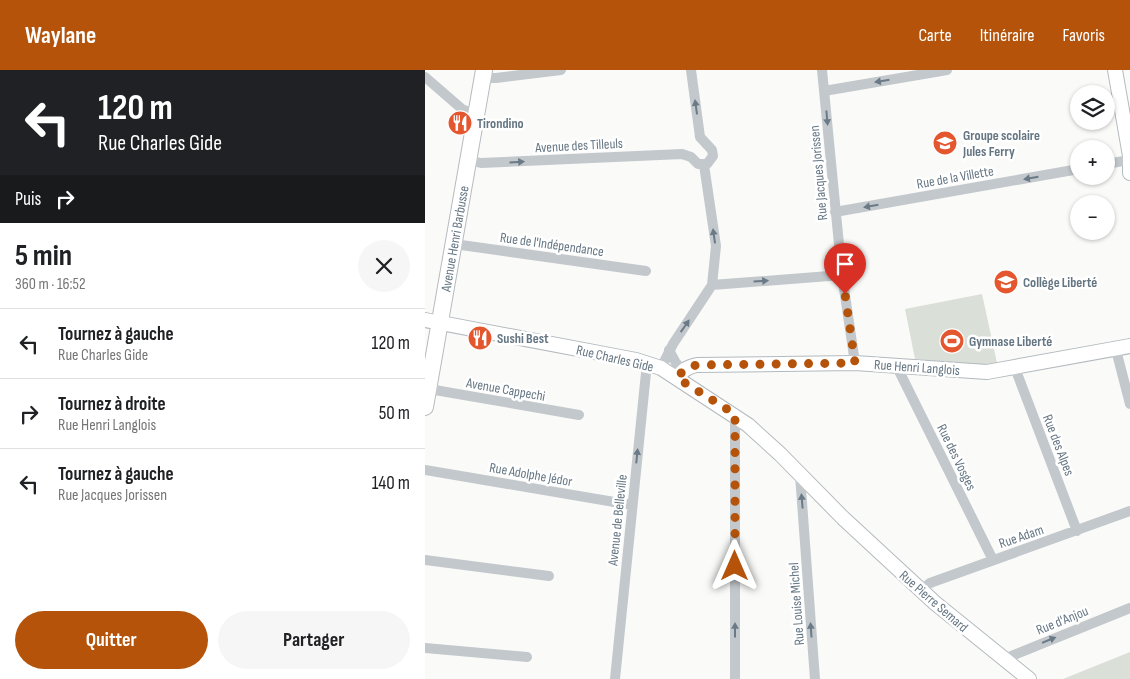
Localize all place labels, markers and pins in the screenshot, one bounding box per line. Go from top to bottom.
restaurant icon: Tirondino [447,110,473,136]
place label: Tirondino [477,115,524,132]
place label: Groupe scolaire Jules Ferry [962,127,1040,160]
school or university icon: Groupe scolaire Jules Ferry [932,130,958,156]
pin [824,243,866,294]
school or university icon: Collège Liberté [993,269,1019,295]
place label: Collège Liberté [1023,274,1097,291]
restaurant icon: Sushi Best [467,325,493,351]
sports icon: Gymnase Liberté [939,328,965,354]
place label: Sushi Best [497,330,549,347]
place label: Gymnase Liberté [969,333,1052,350]

